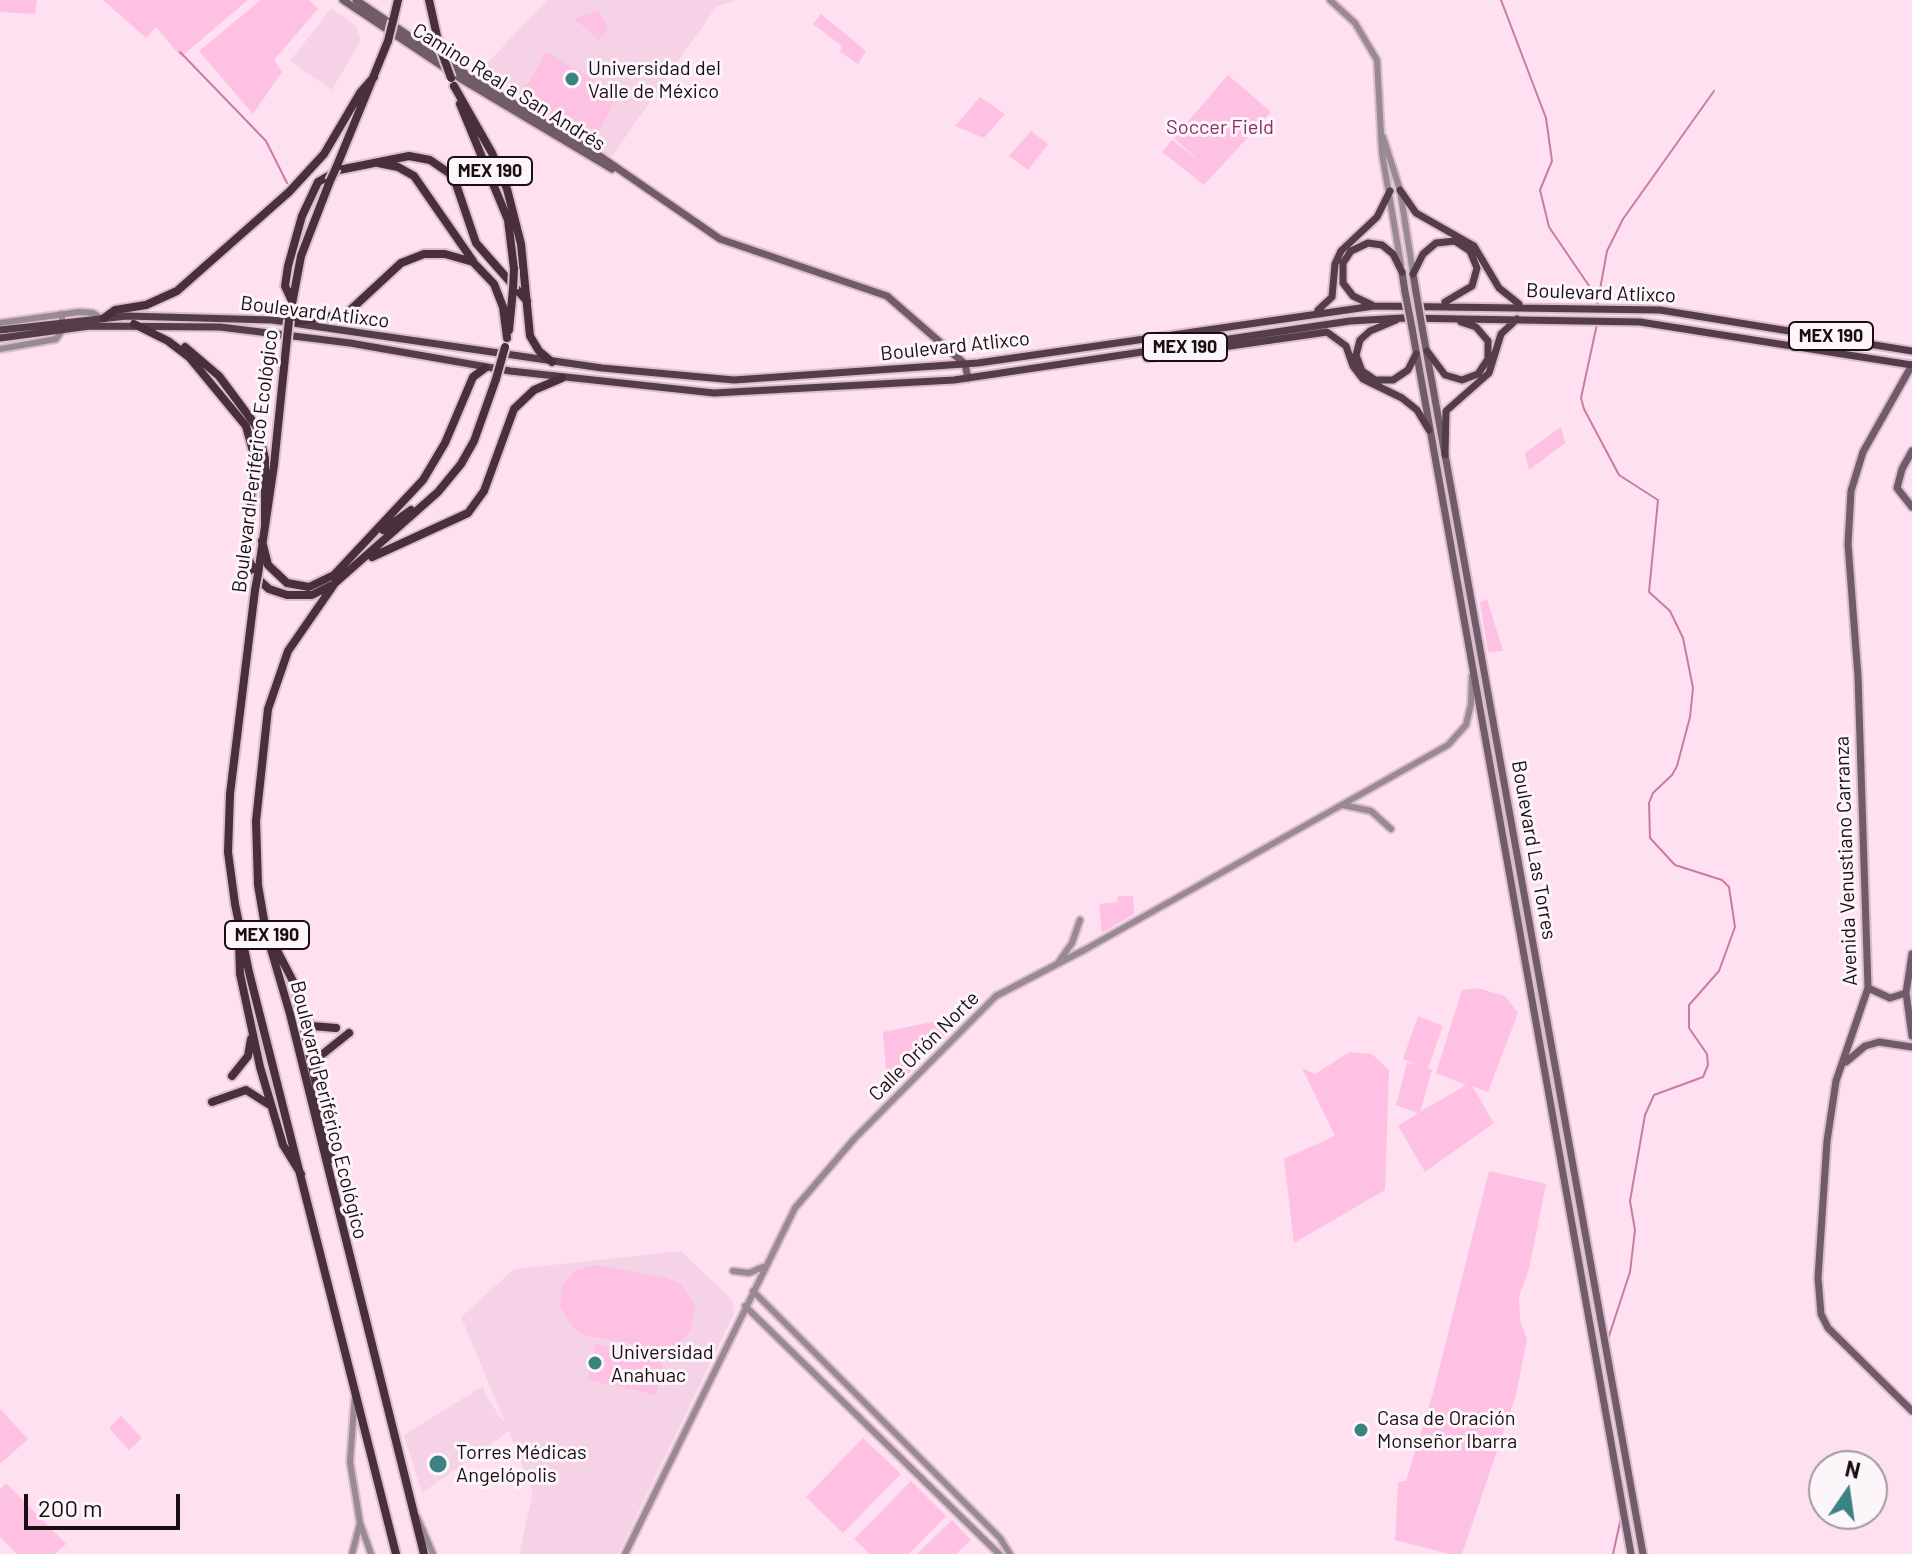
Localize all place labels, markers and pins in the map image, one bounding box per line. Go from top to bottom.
place label: Universidad del Valle de México [588,56,721,103]
marker: Universidad del Valle de México [563,70,581,88]
place label: Universidad Anahuac [611,1340,714,1387]
marker: Universidad Anahuac [586,1354,604,1372]
place label: Casa de Oración Monseñor Ibarra [1377,1406,1517,1453]
marker: Casa de Oración Monseñor Ibarra [1352,1421,1370,1439]
place label: Torres Médicas Angelópolis [456,1440,587,1487]
marker: Torres Médicas Angelópolis [427,1453,449,1475]

